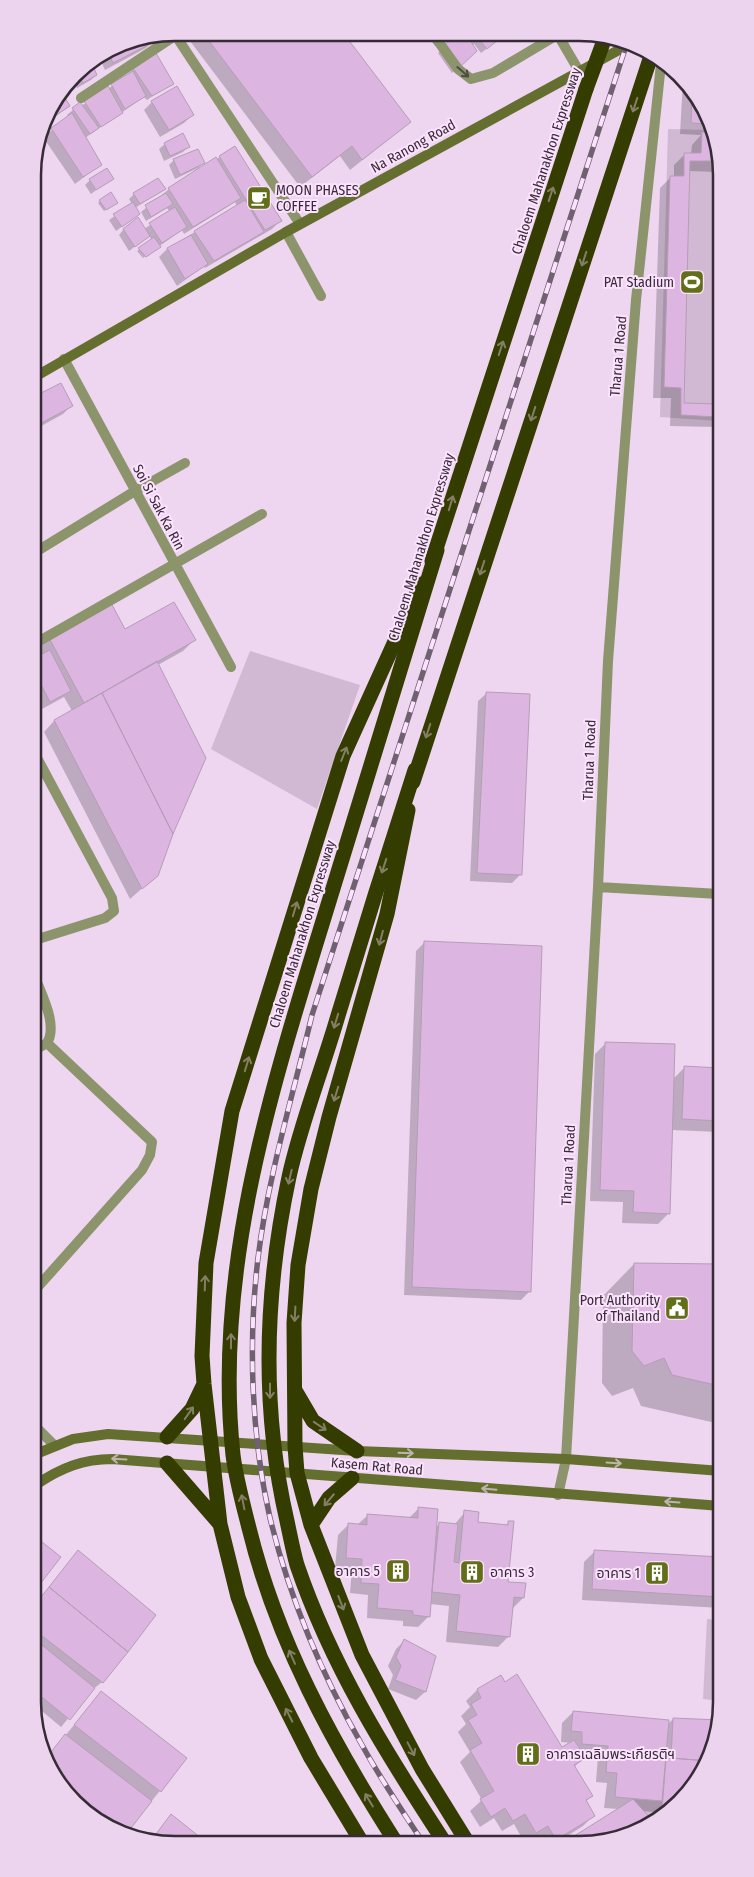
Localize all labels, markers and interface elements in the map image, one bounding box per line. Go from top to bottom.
street label: Chaloem Mahanakhon Expressway [508,65,585,257]
one-way arrow [456,66,469,77]
one-way arrow [630,97,639,112]
street label: Na Ranong Road [368,116,458,177]
place label: MOON PHASES COFFEE [276,182,359,215]
cafe icon: MOON PHASES COFFEE [246,185,272,211]
one-way arrow [547,186,557,202]
one-way arrow [579,251,588,267]
sports icon: PAT Stadium [679,269,705,295]
place label: PAT Stadium [604,274,674,291]
street label: Tharua 1 Road [607,315,630,397]
one-way arrow [497,341,506,357]
one-way arrow [528,405,537,421]
street label: Chaloem Mahanakhon Expressway [385,451,458,643]
street label: Soi Si Sak Ka Rin [129,462,188,553]
one-way arrow [447,496,457,512]
one-way arrow [477,560,486,575]
street label: Tharua 1 Road [580,719,599,801]
one-way arrow [423,722,433,738]
one-way arrow [340,747,349,762]
street label: Chaloem Mahanakhon Expressway [266,838,339,1030]
one-way arrow [378,858,388,874]
one-way arrow [291,902,300,917]
one-way arrow [376,929,385,945]
one-way arrow [331,1013,341,1029]
one-way arrow [242,1056,252,1072]
one-way arrow [330,1085,340,1101]
street label: Tharua 1 Road [558,1124,579,1206]
one-way arrow [285,1169,294,1185]
one-way arrow [200,1275,210,1292]
place label: Port Authority of Thailand [580,1292,661,1325]
public building icon: Port Authority of Thailand [664,1295,690,1321]
one-way arrow [290,1306,300,1322]
one-way arrow [226,1333,236,1349]
one-way arrow [265,1382,275,1398]
one-way arrow [184,1406,194,1420]
one-way arrow [313,1421,327,1431]
one-way arrow [397,1448,413,1458]
street label: Kasem Rat Road [330,1454,424,1479]
one-way arrow [111,1455,127,1464]
one-way arrow [606,1458,622,1468]
one-way arrow [481,1484,497,1494]
one-way arrow [323,1493,335,1506]
one-way arrow [238,1495,247,1511]
one-way arrow [664,1498,680,1507]
building icon: อาคาร 5 [385,1558,411,1584]
building icon: อาคาร 3 [459,1559,485,1585]
building icon: อาคาร 1 [644,1560,670,1586]
place label: อาคาร 5 [335,1563,380,1580]
place label: อาคาร 3 [490,1564,534,1581]
place label: อาคาร 1 [596,1565,640,1582]
one-way arrow [337,1595,346,1610]
one-way arrow [287,1650,297,1665]
one-way arrow [284,1707,294,1722]
one-way arrow [407,1741,416,1756]
building icon: อาคารเฉลิมพระเกียรติฯ [515,1741,541,1767]
place label: อาคารเฉลิมพระเกียรติฯ [546,1746,675,1763]
one-way arrow [364,1793,374,1807]

